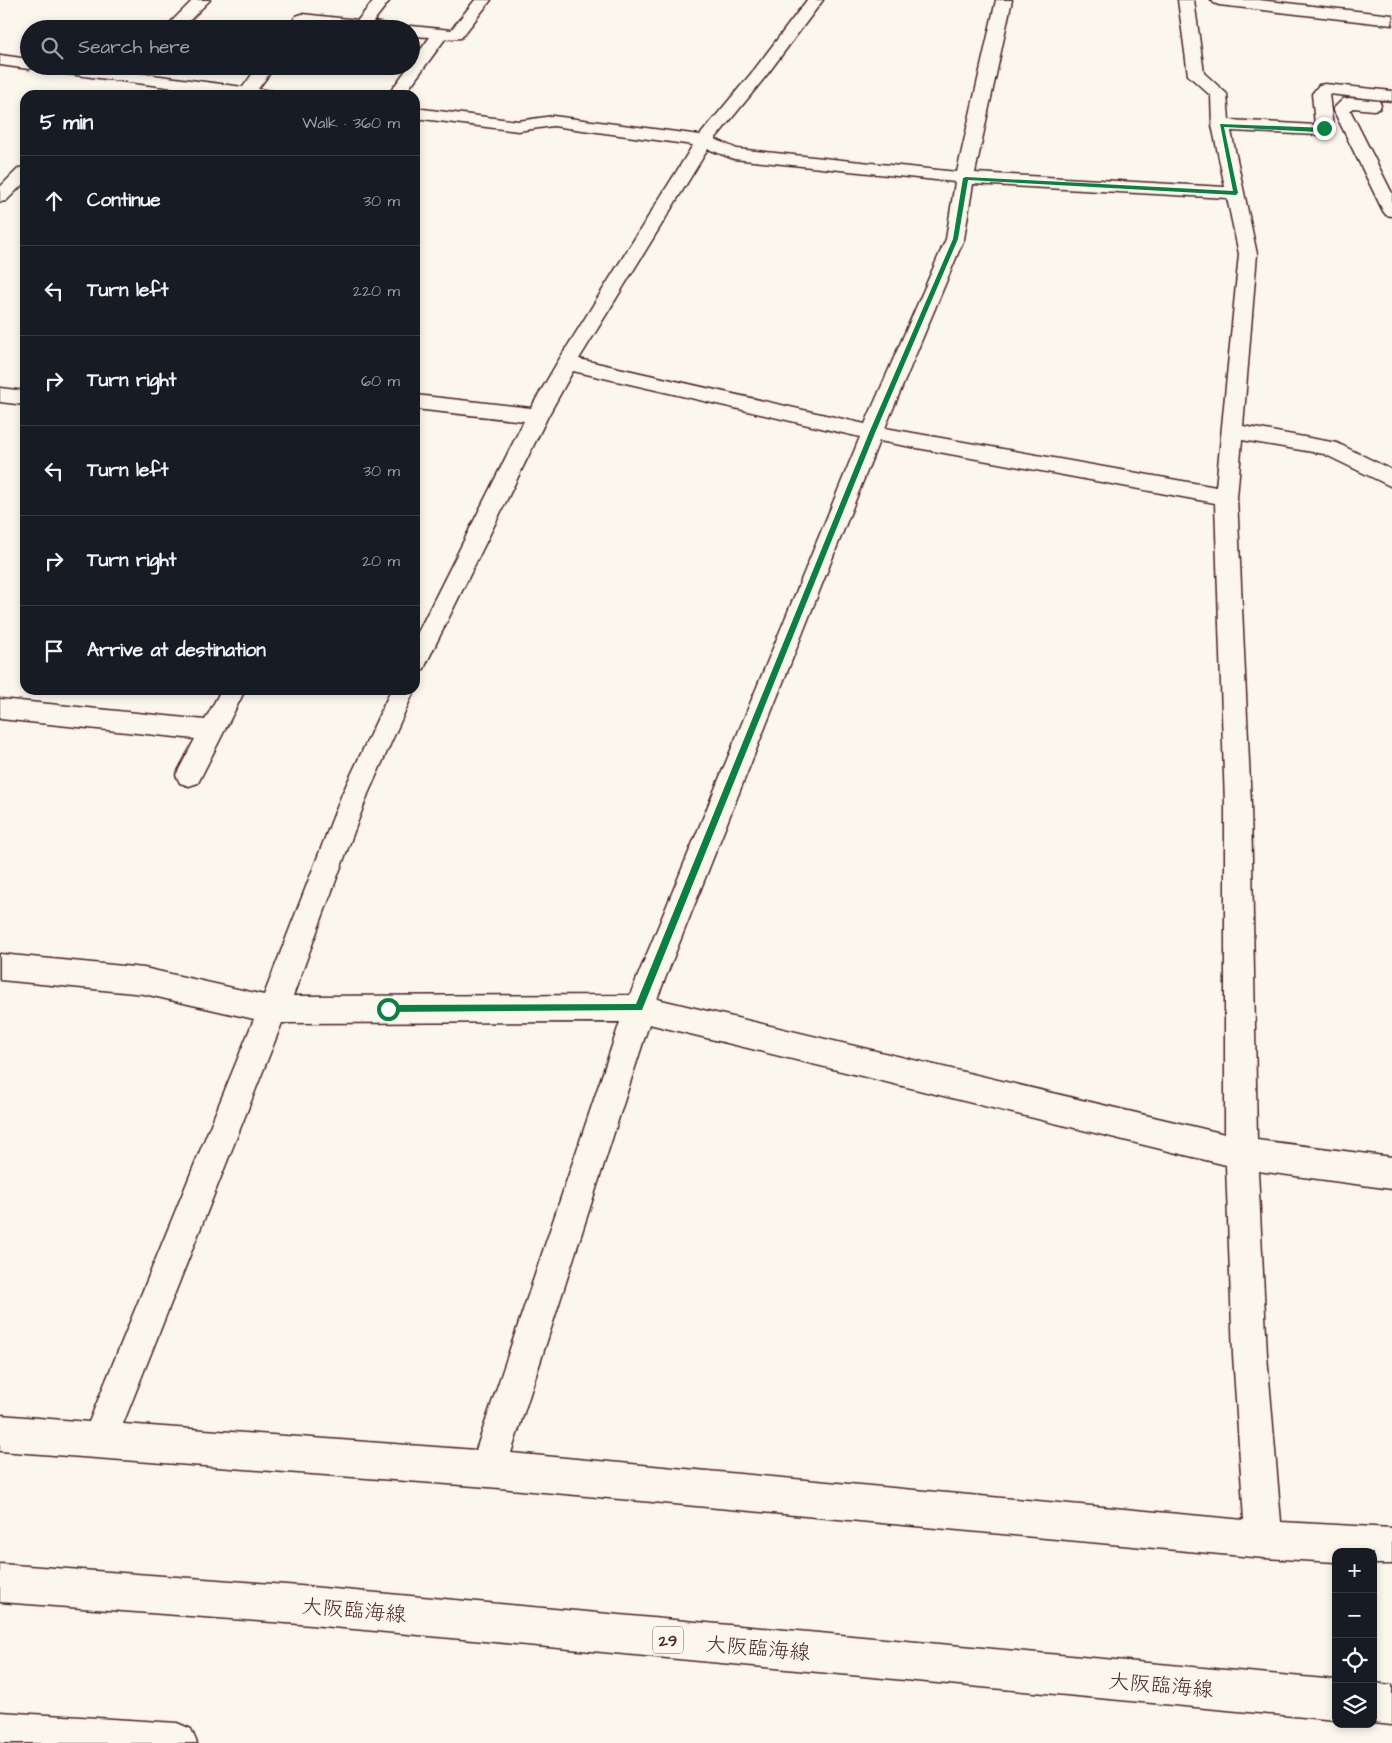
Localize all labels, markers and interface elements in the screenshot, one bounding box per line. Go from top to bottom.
search box [20,20,420,75]
icon: search [38,34,66,62]
text: Search here [78,34,190,61]
text: 5 min [40,108,93,137]
text: Walk · 360 m [302,112,400,134]
route end [1313,117,1336,140]
icon: ahead [40,187,68,215]
text: Continue [87,187,161,214]
text: 30 m [363,190,400,212]
icon: left [40,277,68,305]
text: Turn left [87,277,168,304]
text: 220 m [353,280,400,302]
icon: right [40,367,68,395]
text: Turn right [87,367,176,394]
text: 60 m [361,370,400,392]
icon: left [40,457,68,485]
text: Turn left [87,457,168,484]
text: 30 m [363,460,400,482]
icon: right [40,547,68,575]
text: Turn right [87,547,176,574]
text: 20 m [362,550,400,572]
icon: arrive [40,637,68,665]
text: Arrive at destination [87,637,266,664]
route start [377,998,400,1021]
map controls [1332,1548,1377,1728]
button: + [1332,1548,1377,1593]
street label: 大阪臨海線 [300,1591,408,1630]
button: − [1332,1593,1377,1638]
road number: 29 [653,1626,683,1654]
street label: 大阪臨海線 [704,1629,812,1668]
button: locate [1332,1638,1377,1683]
street label: 大阪臨海線 [1107,1666,1215,1705]
button: layers [1332,1683,1377,1728]

